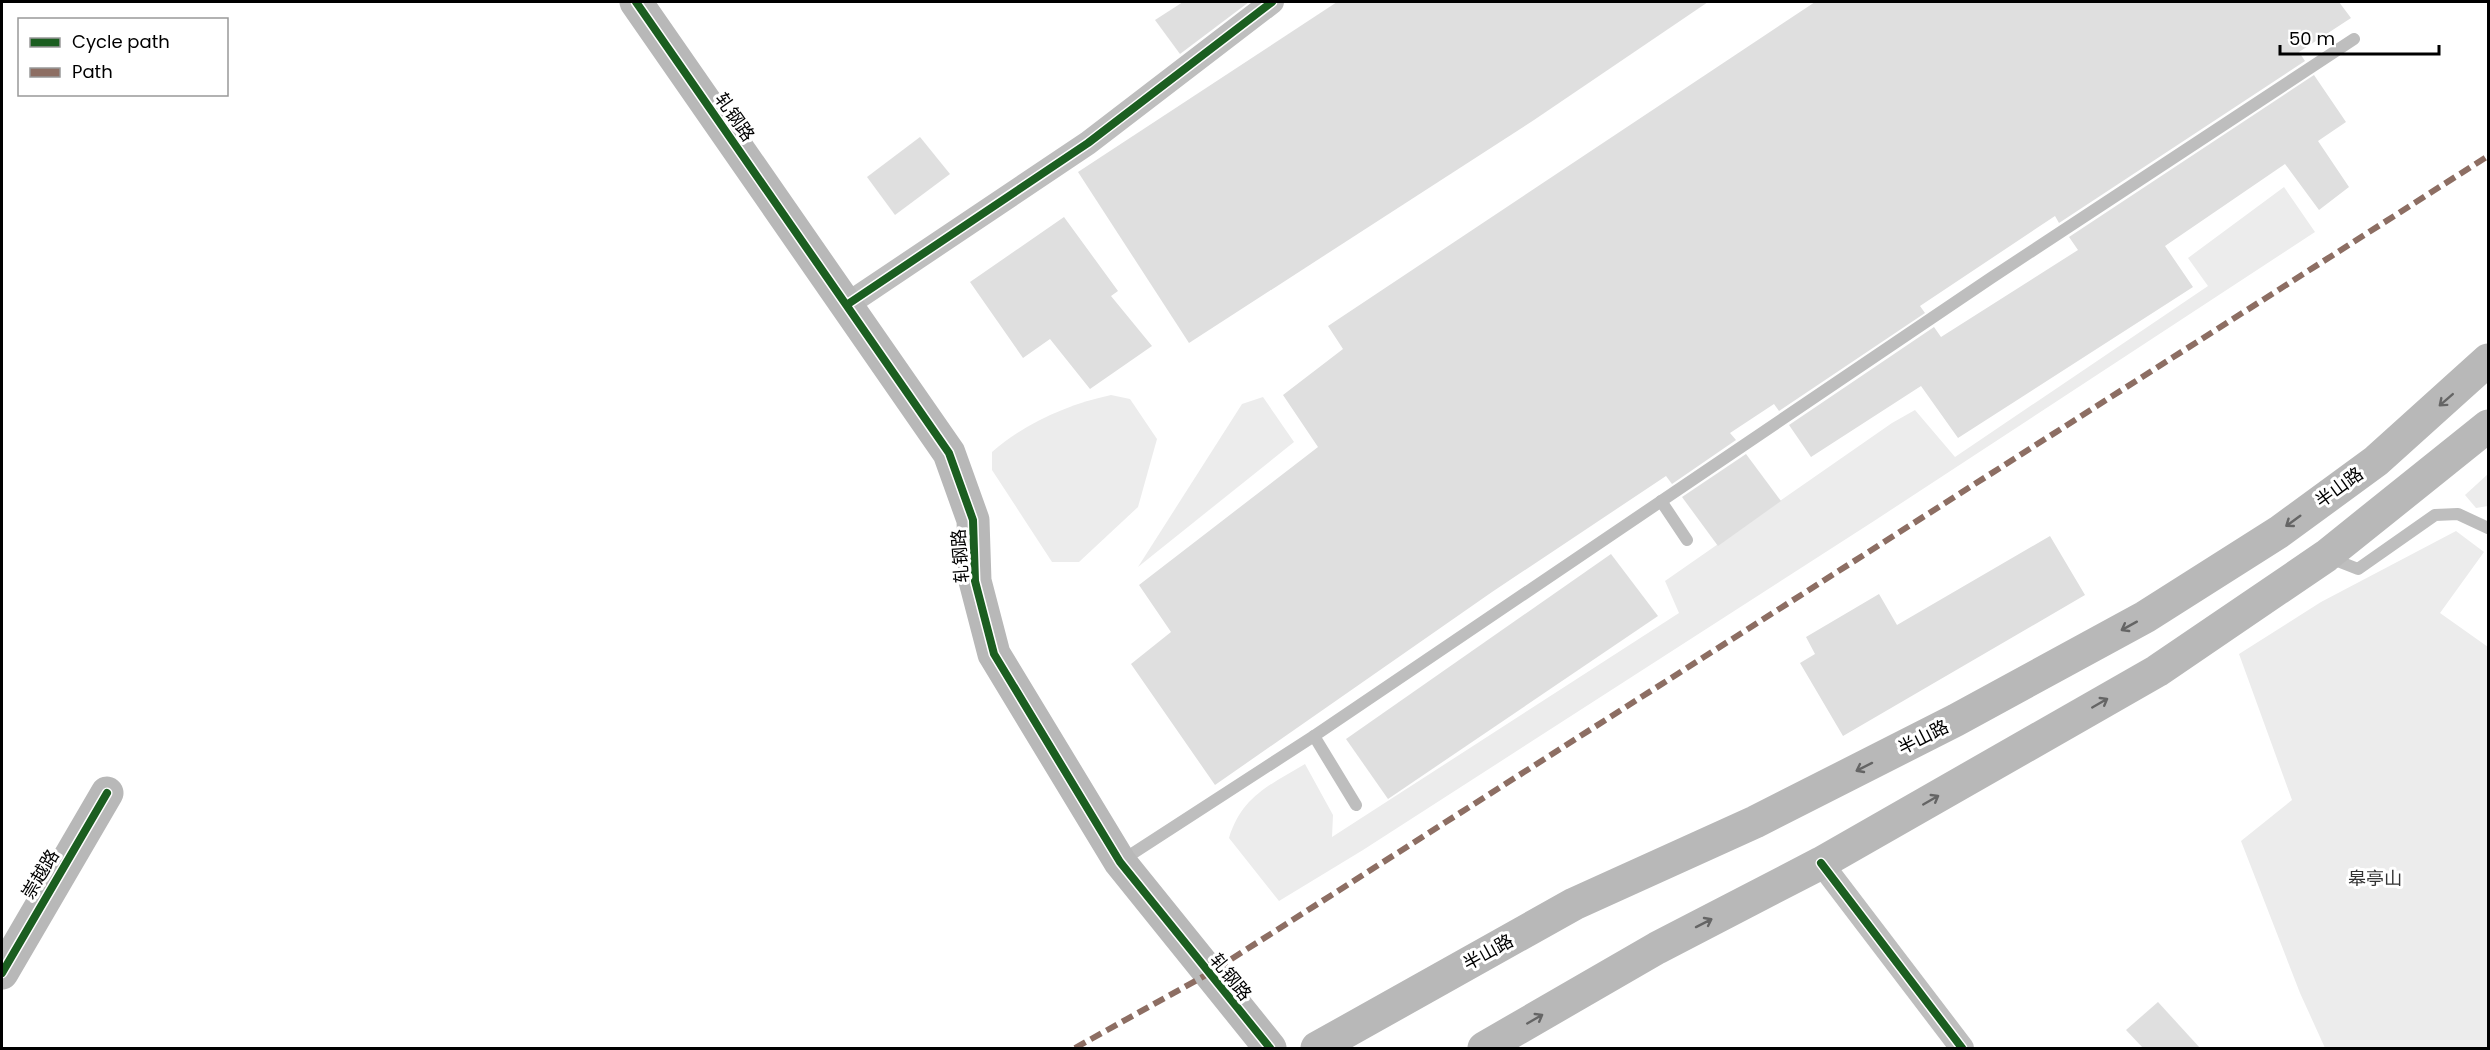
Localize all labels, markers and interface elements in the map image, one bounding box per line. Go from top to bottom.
legend [18,18,228,96]
scale bar [2280,18,2439,56]
text: 50 m [2289,26,2335,51]
text: Cycle path [72,29,170,54]
text: Path [72,59,113,84]
street label: 轧钢路 [709,88,761,146]
one-way arrow [2439,393,2454,407]
street label: 半山路 [2310,461,2368,513]
one-way arrow [2286,515,2302,528]
street label: 轧钢路 [946,528,974,584]
one-way arrow [2120,621,2138,632]
one-way arrow [2091,697,2108,709]
street label: 半山路 [1893,714,1953,760]
one-way arrow [1855,761,1873,773]
one-way arrow [1922,794,1939,806]
street label: 崇越路 [15,844,65,904]
park label: 皋亭山 [2348,866,2402,891]
one-way arrow [1695,917,1713,928]
street label: 半山路 [1458,928,1518,976]
street label: 轧钢路 [1204,948,1258,1006]
one-way arrow [1526,1013,1543,1025]

